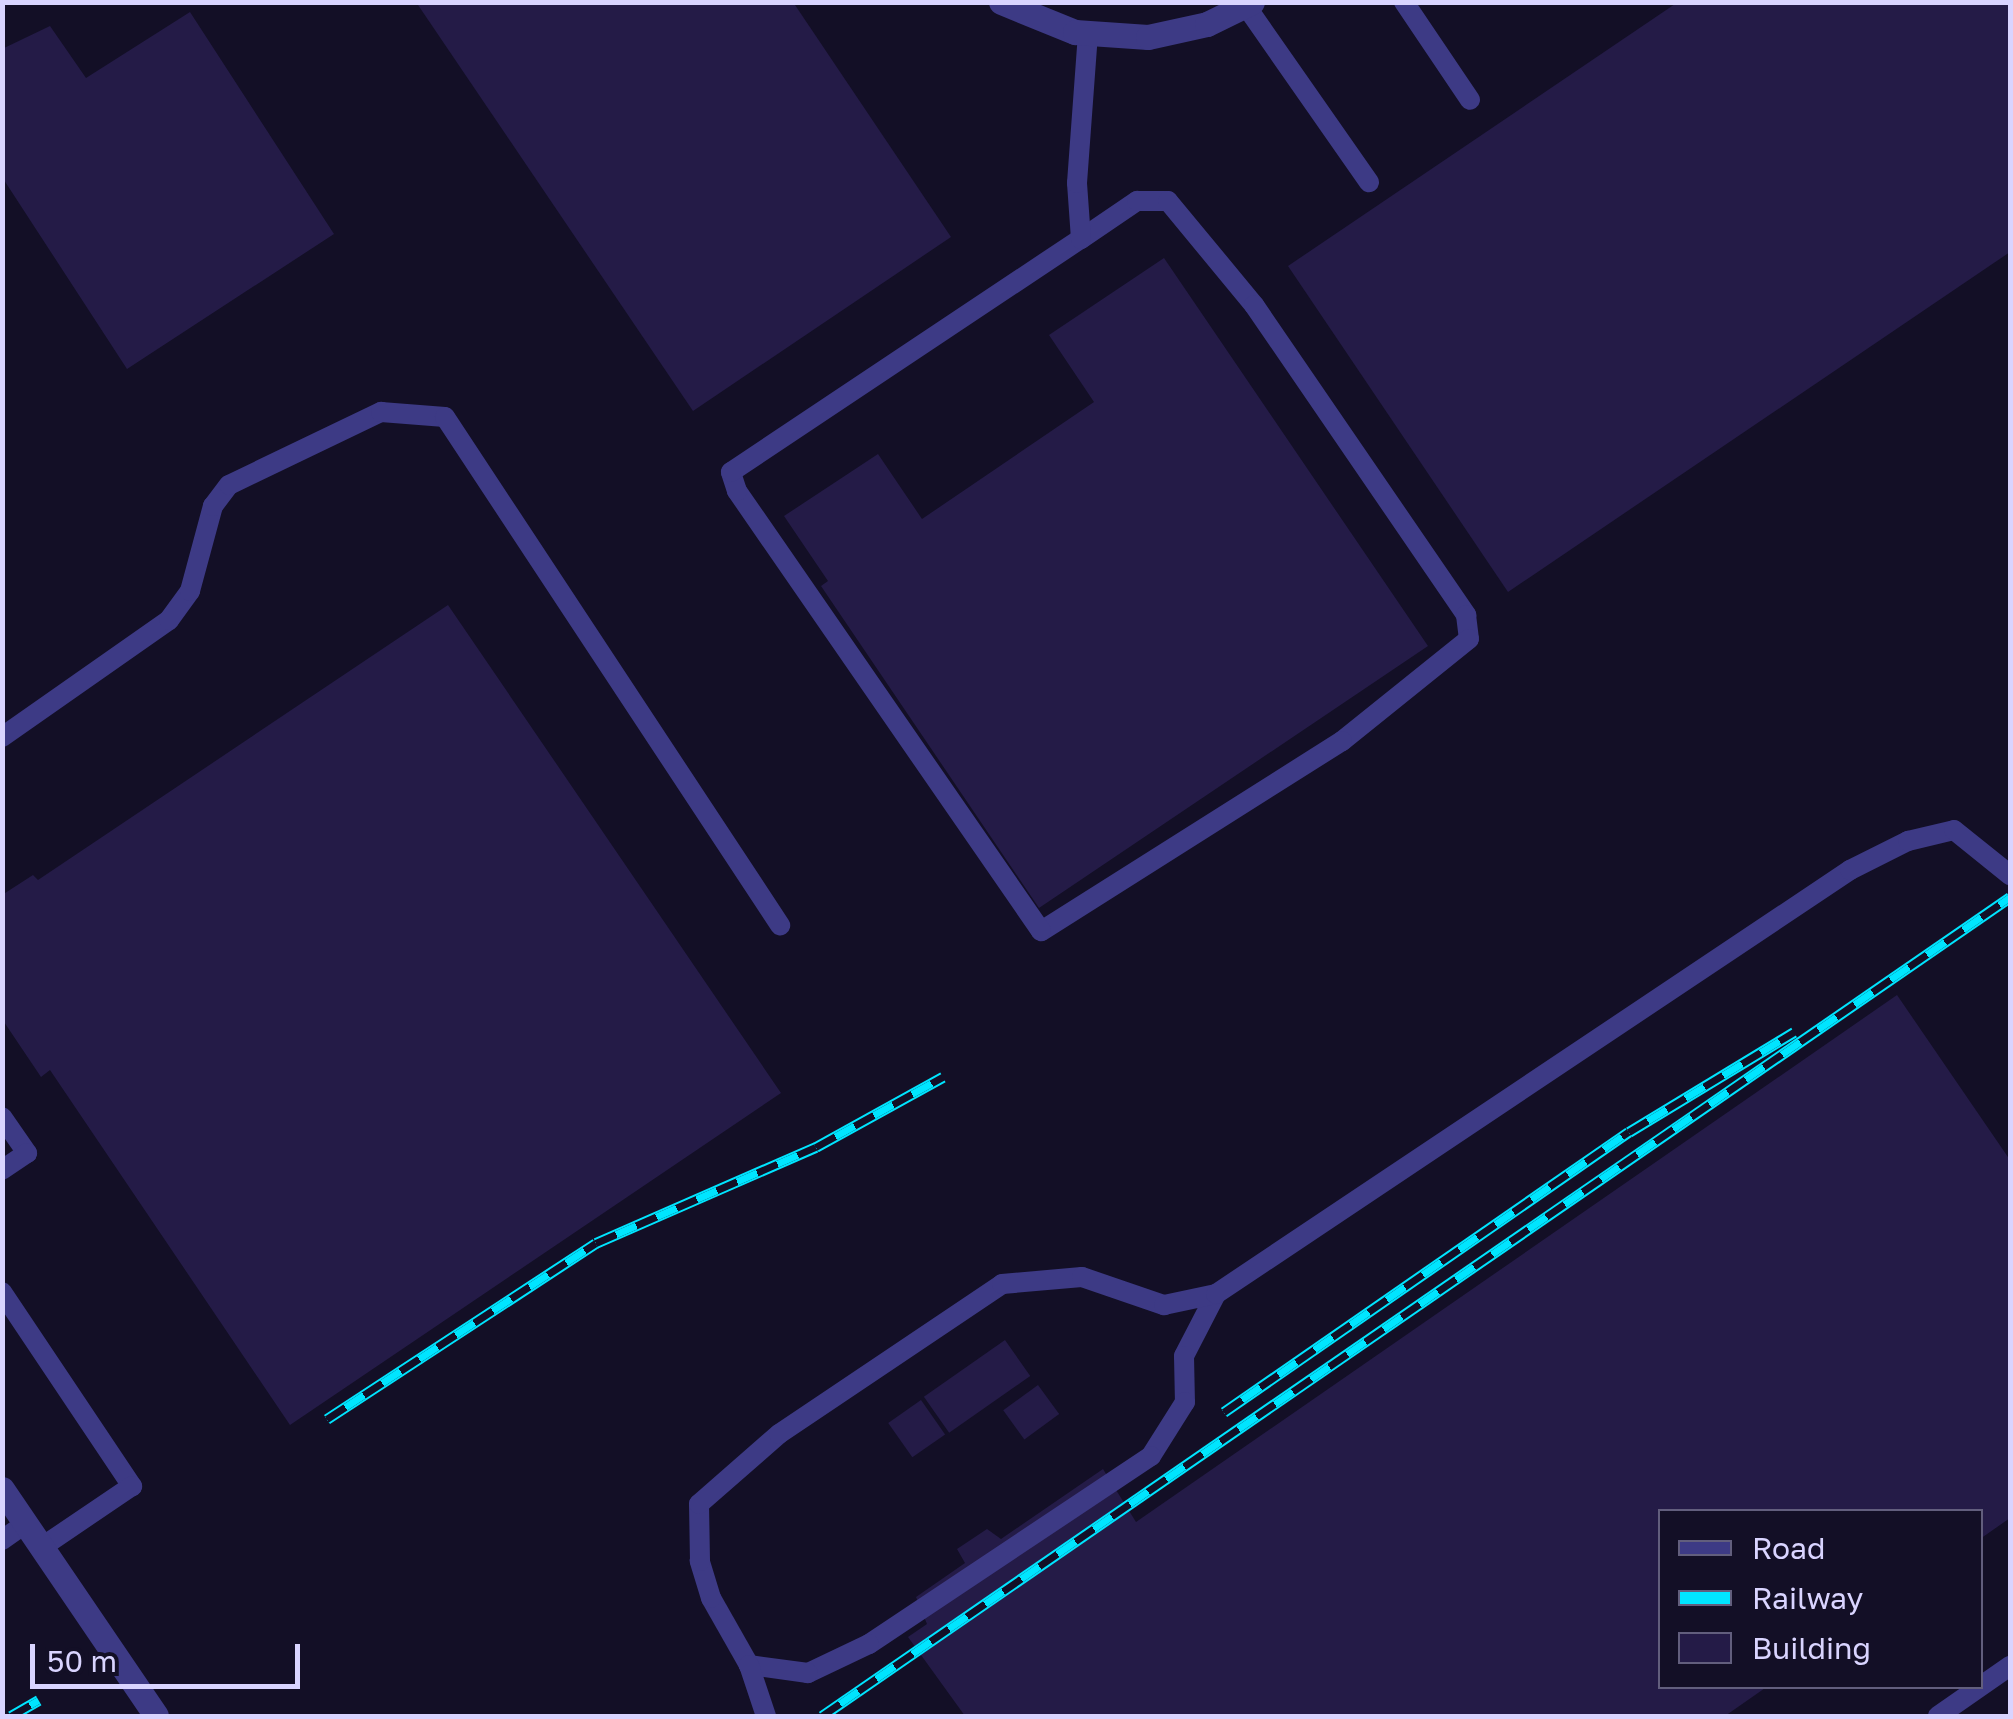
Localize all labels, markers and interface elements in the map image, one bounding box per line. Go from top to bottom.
legend [1658,1509,1983,1689]
text: Road [1752,1530,1826,1566]
text: Railway [1752,1580,1863,1616]
scale bar [35,1624,305,1686]
text: Building [1752,1630,1871,1666]
text: 50 m [47,1643,117,1679]

